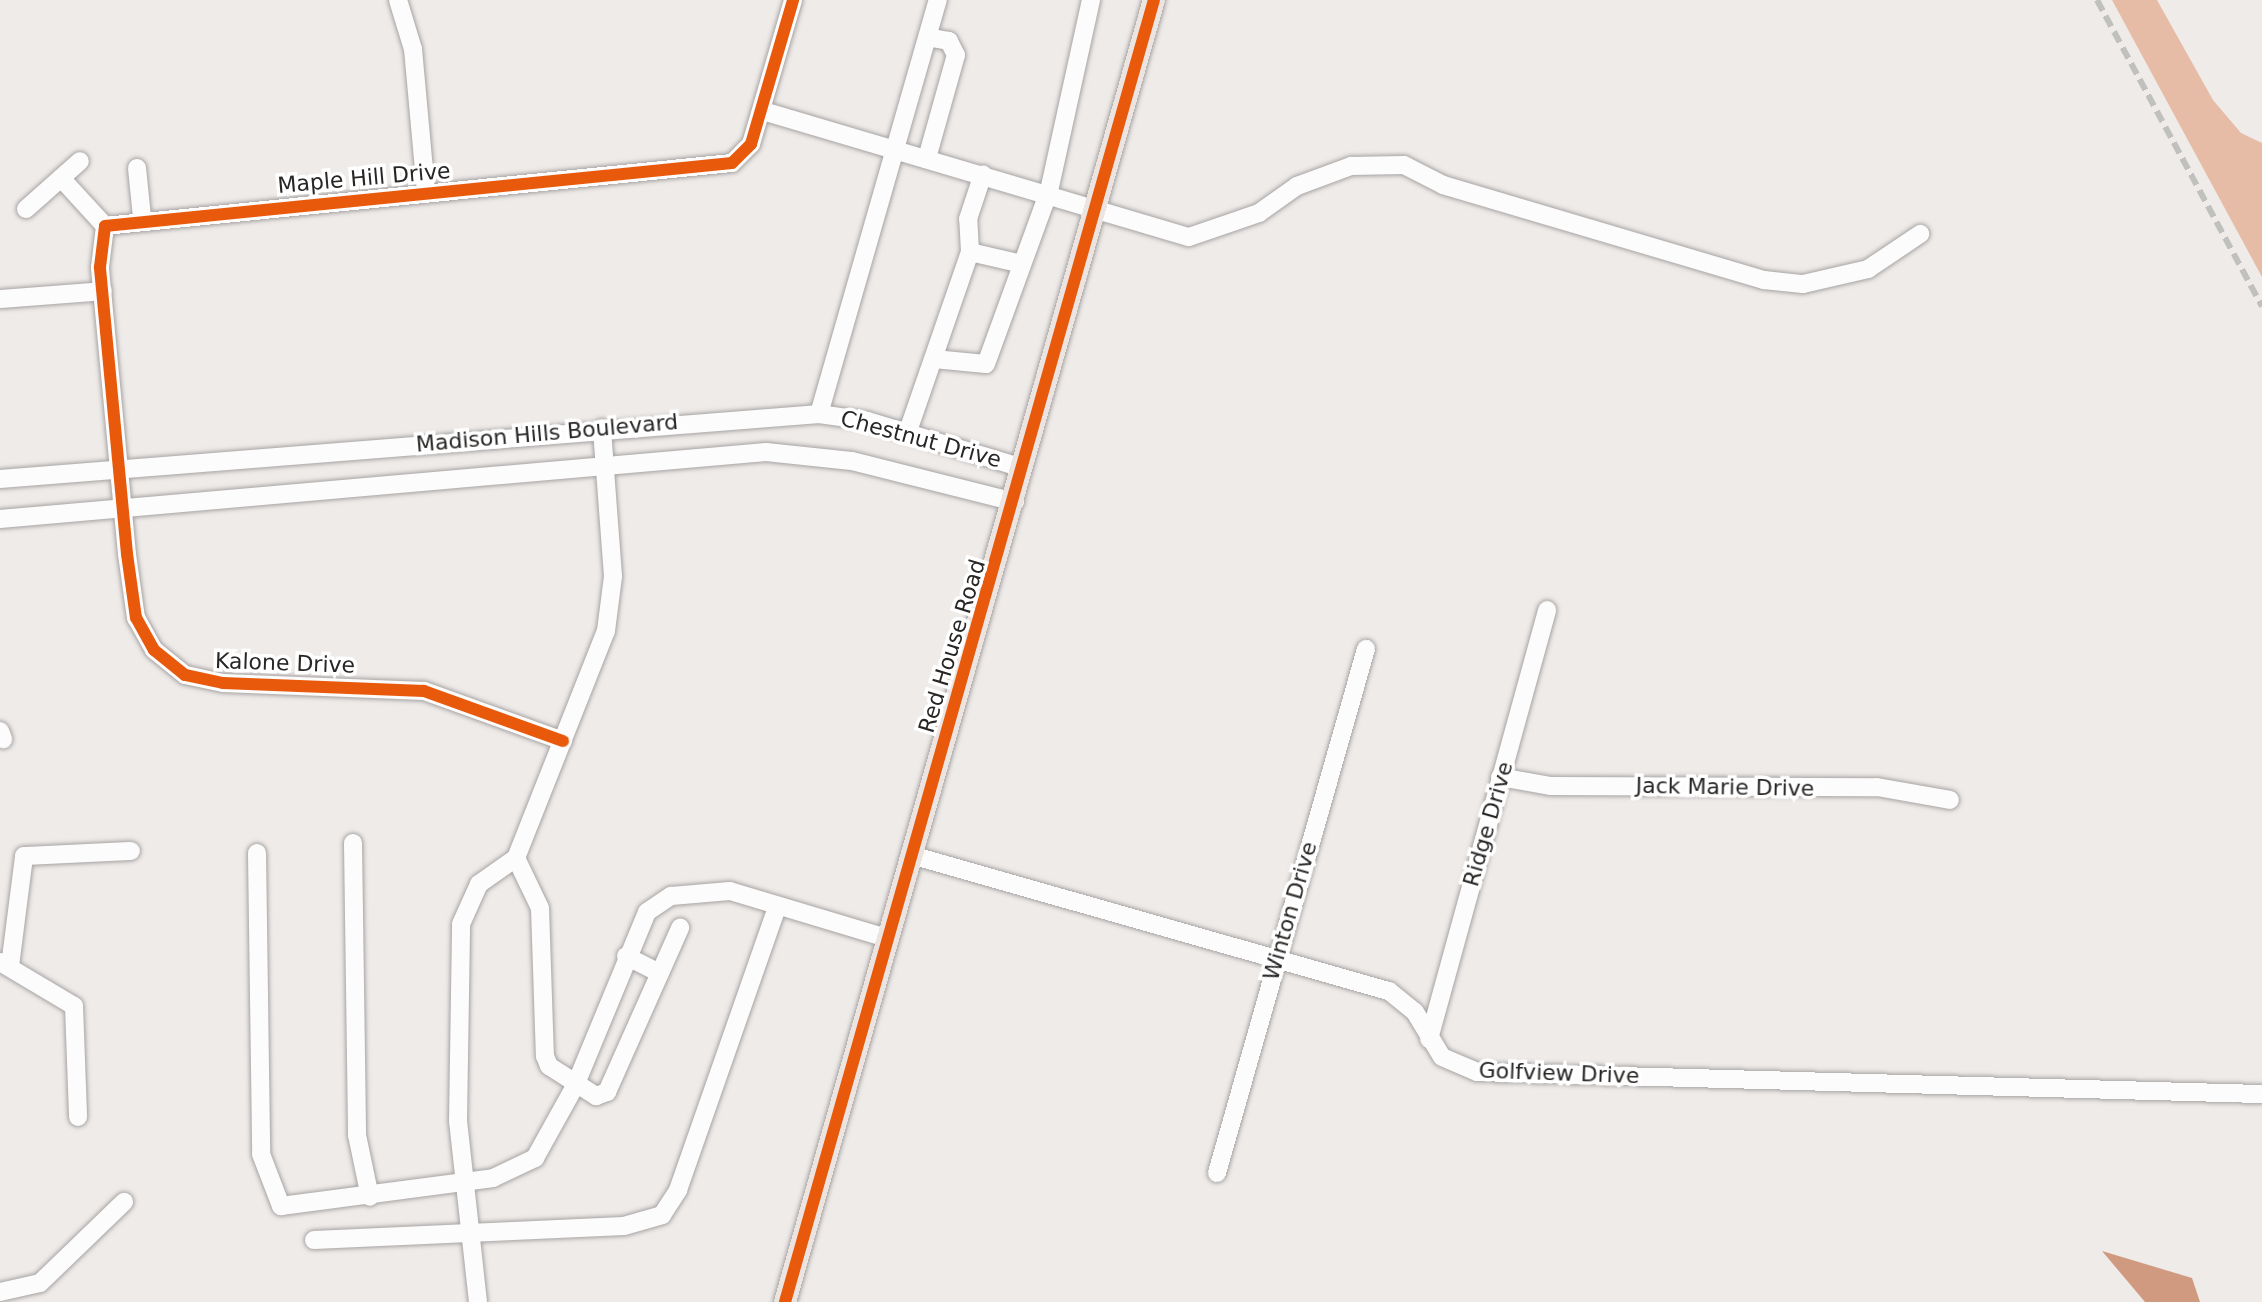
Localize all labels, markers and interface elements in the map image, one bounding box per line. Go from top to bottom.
street label: Maple Hill Drive [276,157,452,199]
street label: Chestnut Drive [838,405,1004,473]
street label: Madison Hills Boulevard [415,408,679,458]
street label: Red House Road [913,556,991,736]
street label: Kalone Drive [214,647,356,679]
street label: Ridge Drive [1458,759,1518,889]
street label: Jack Marie Drive [1635,772,1815,802]
street label: Winton Drive [1258,839,1322,983]
street label: Golfview Drive [1478,1057,1640,1089]

